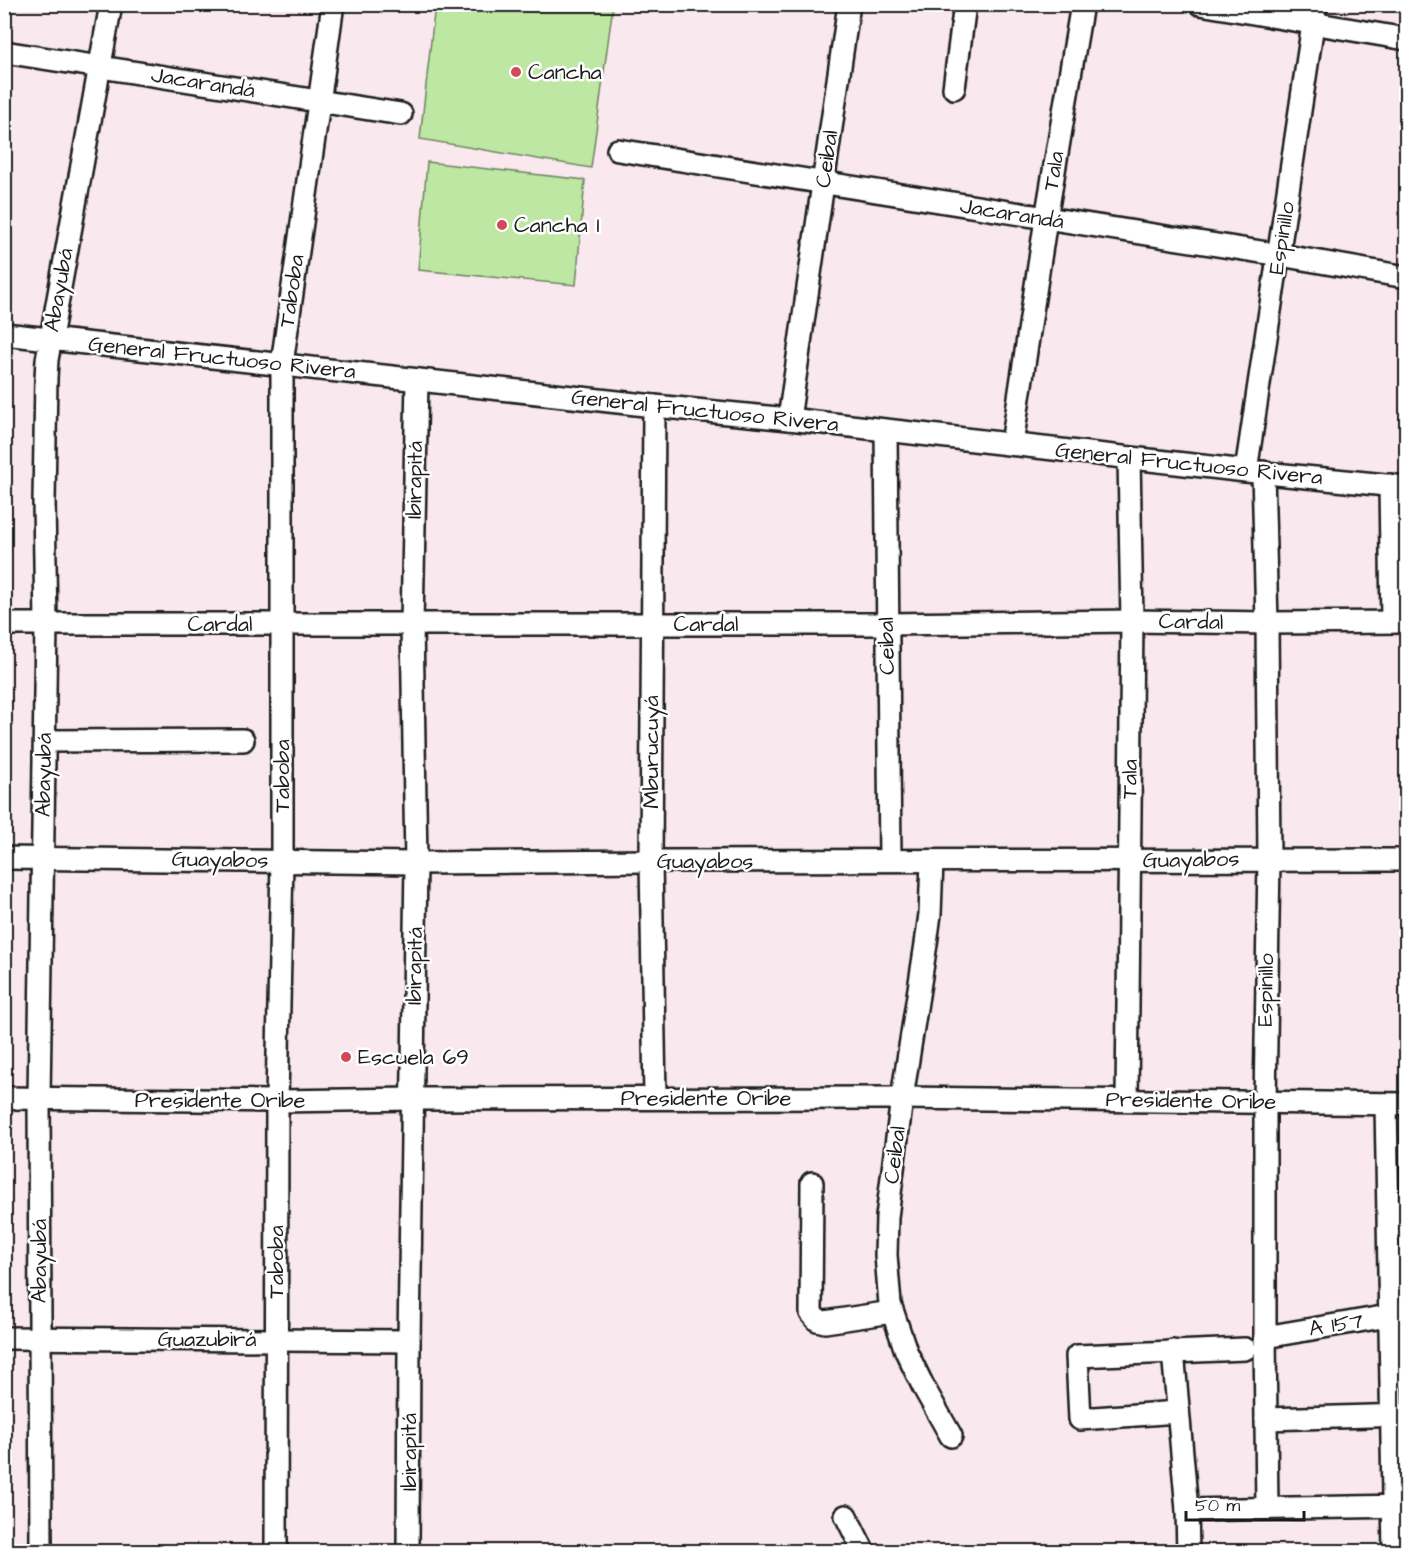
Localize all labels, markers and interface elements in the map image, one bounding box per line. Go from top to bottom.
place label: Cancha [528,57,602,88]
street label: Jacarandá [149,59,257,107]
marker: Cancha [509,65,523,79]
street label: Ceibal [808,128,846,190]
street label: Tala [1036,149,1072,193]
street label: Jacarandá [958,190,1066,238]
street label: Espinillo [1261,199,1303,277]
place label: Cancha I [514,210,600,241]
marker: Cancha I [495,218,509,232]
street label: Abayubá [36,246,83,334]
street label: Taboba [272,253,312,329]
street label: General Fructuoso Rivera [87,329,357,387]
street label: General Fructuoso Rivera [570,382,840,440]
street label: General Fructuoso Rivera [1054,435,1324,493]
street label: Ibirapitá [399,441,431,519]
street label: Cardal [1158,606,1224,638]
street label: Cardal [188,609,252,640]
street label: Cardal [674,609,738,640]
street label: Ceibal [871,617,903,675]
street label: Mburucuyá [636,695,668,809]
street label: Abayubá [28,733,61,818]
street label: Taboba [267,739,298,813]
street label: Tala [1114,759,1146,799]
street label: Guayabos [171,844,269,877]
street label: Guayabos [1142,844,1240,877]
street label: Guayabos [657,846,753,878]
street label: Ibirapitá [399,927,431,1005]
street label: Espinillo [1250,952,1282,1027]
place label: Escuela 69 [358,1042,469,1073]
marker: Escuela 69 [339,1050,353,1064]
street label: Presidente Oribe [621,1083,791,1114]
street label: Presidente Oribe [1105,1084,1277,1118]
street label: Presidente Oribe [135,1085,305,1116]
street label: Ceibal [876,1124,914,1186]
street label: Abayubá [24,1219,56,1303]
street label: Taboba [261,1225,292,1299]
street label: A 157 [1306,1305,1366,1345]
street label: Guazubirá [158,1324,256,1355]
street label: Ibirapitá [394,1413,425,1491]
scale bar [1186,1484,1304,1522]
text: 50 m [1195,1493,1240,1518]

